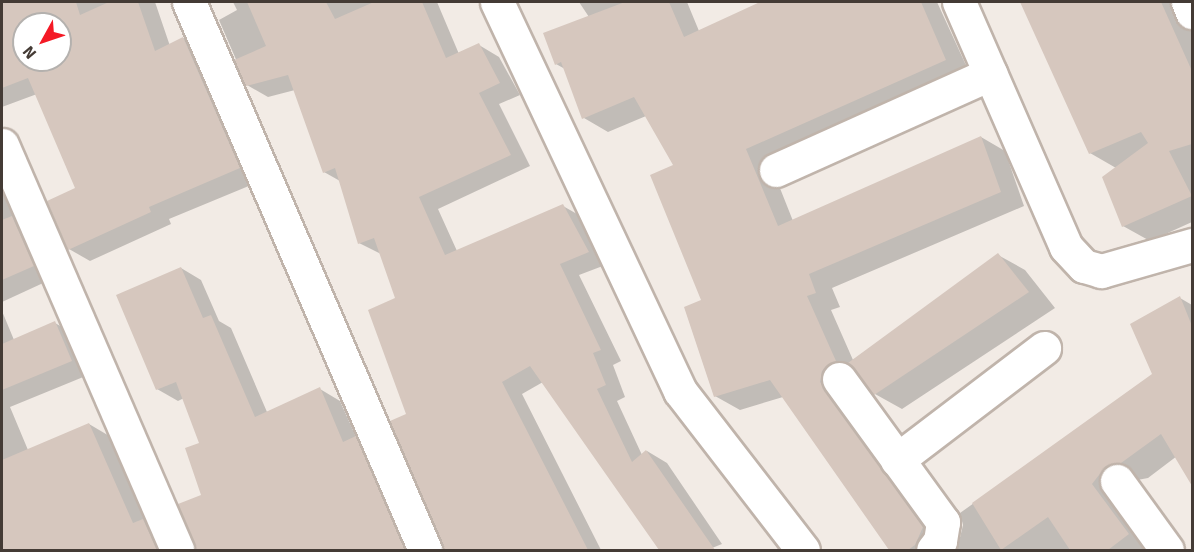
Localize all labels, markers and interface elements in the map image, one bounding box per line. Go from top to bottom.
north arrow [12,12,72,72]
text: N [19,42,41,63]

